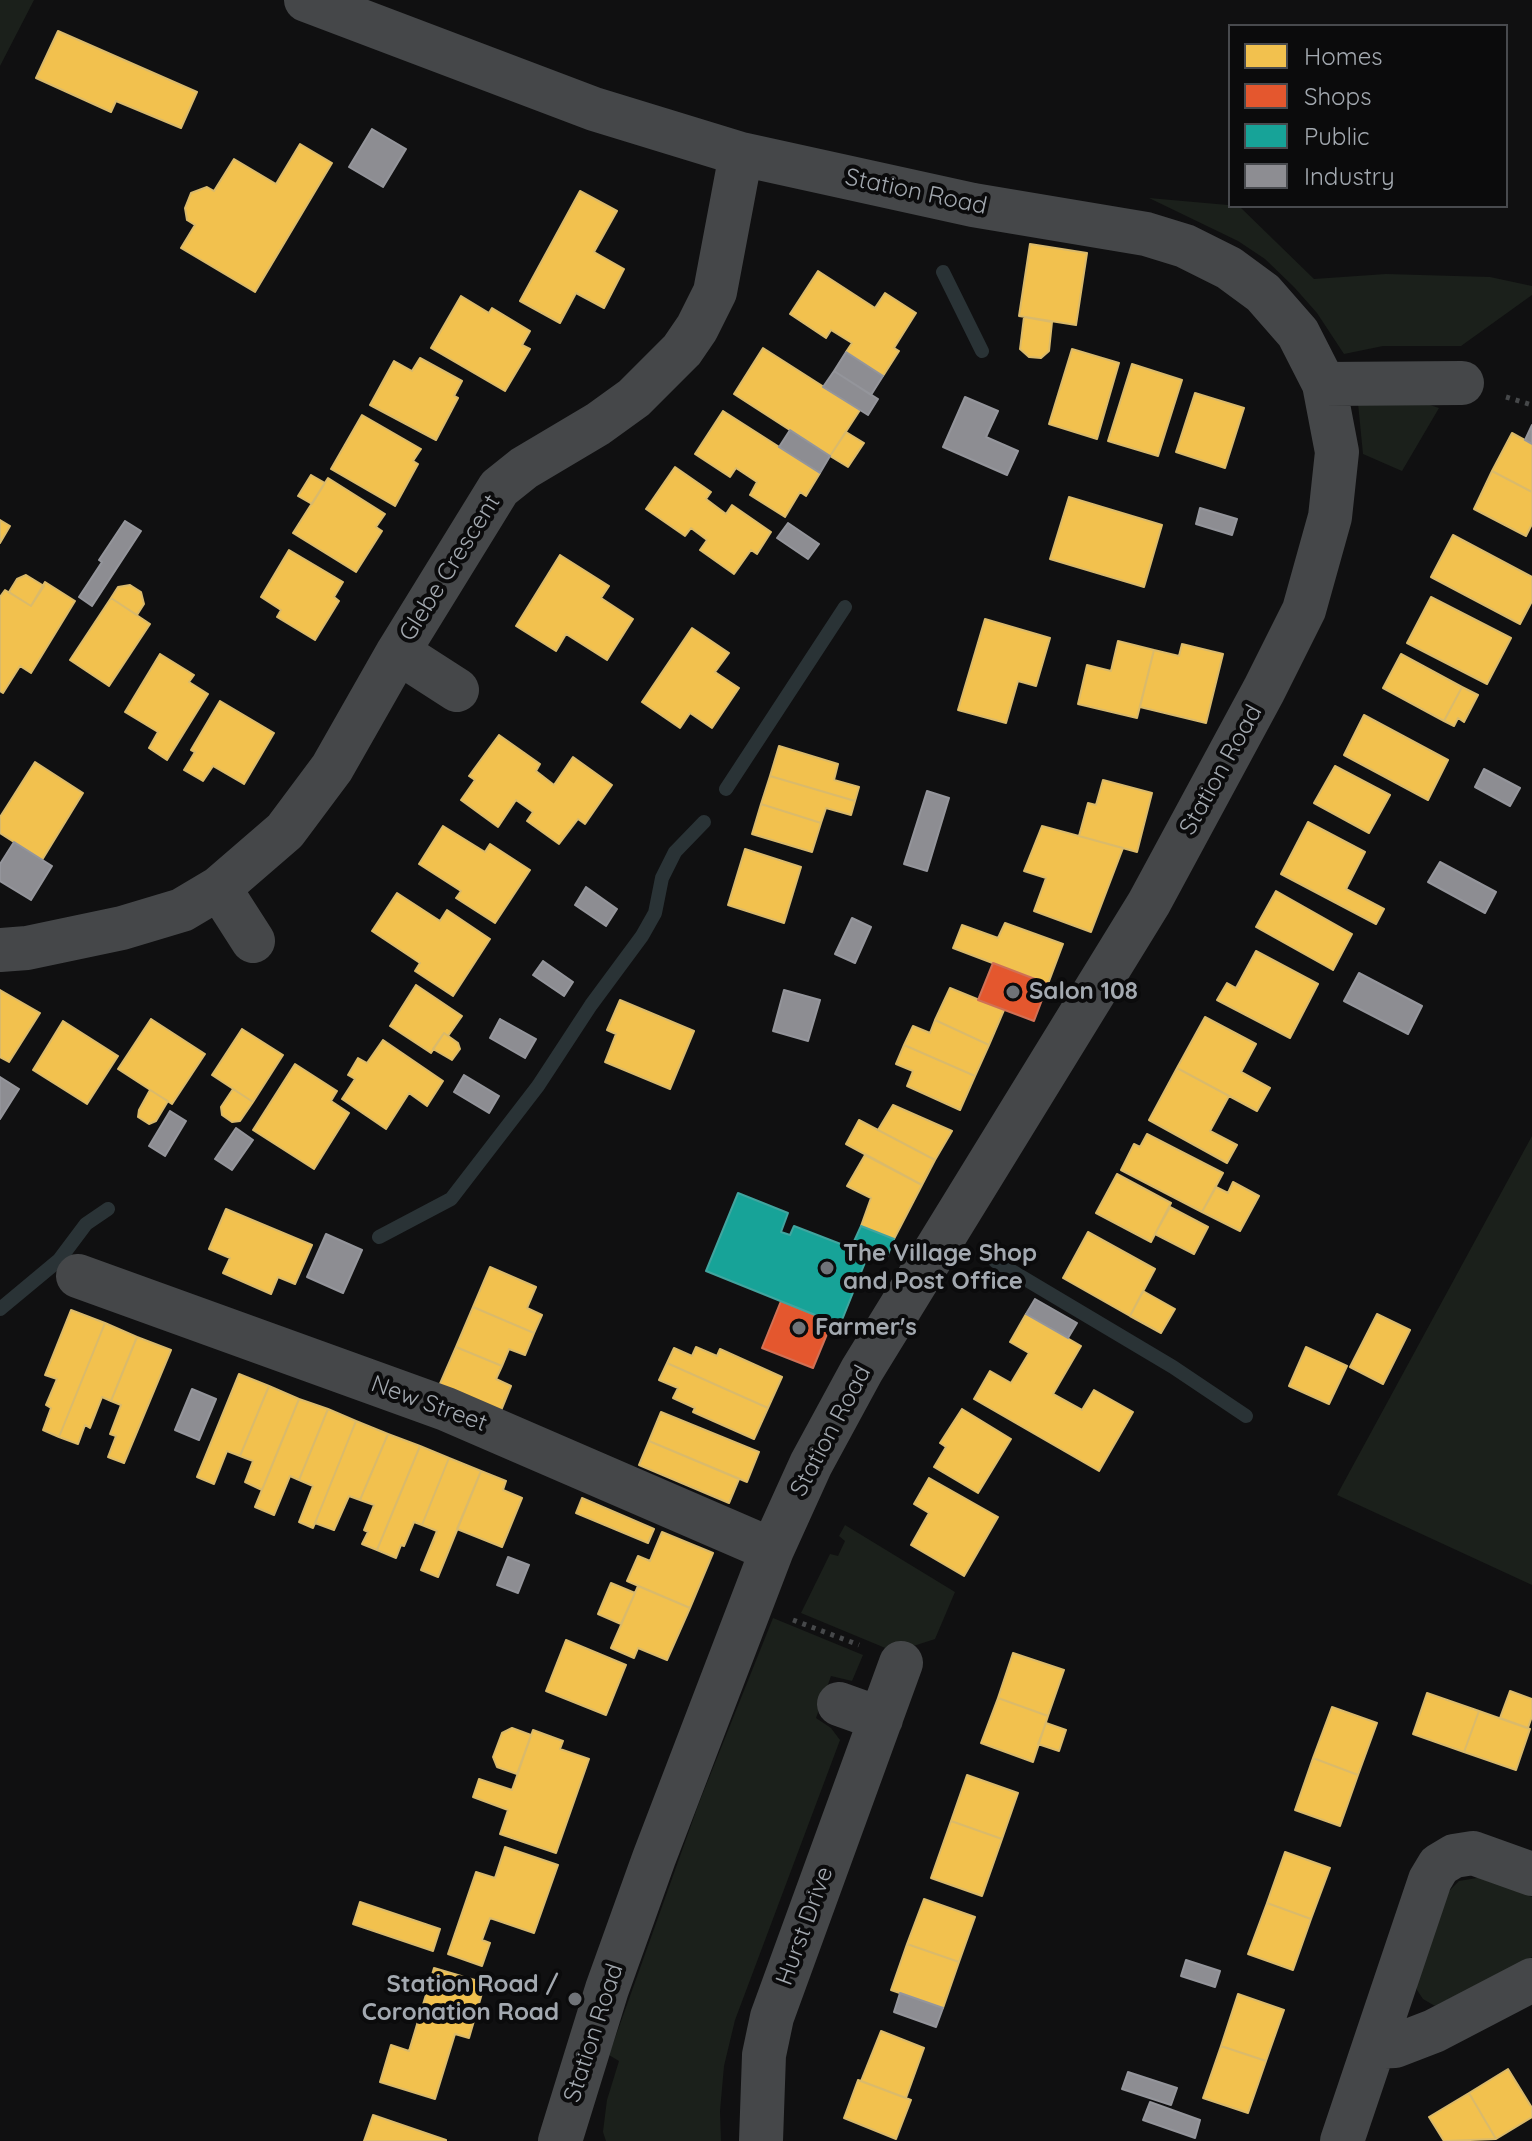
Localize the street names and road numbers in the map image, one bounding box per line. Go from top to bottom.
street label: Station Road [843,163,989,221]
street label: Glebe Crescent [393,489,507,647]
street label: Station Road [1174,700,1268,840]
street label: Station Road [785,1361,877,1501]
street label: New Street [367,1370,491,1438]
street label: Hurst Drive [770,1863,840,1989]
street label: Station Road [558,1960,630,2106]

